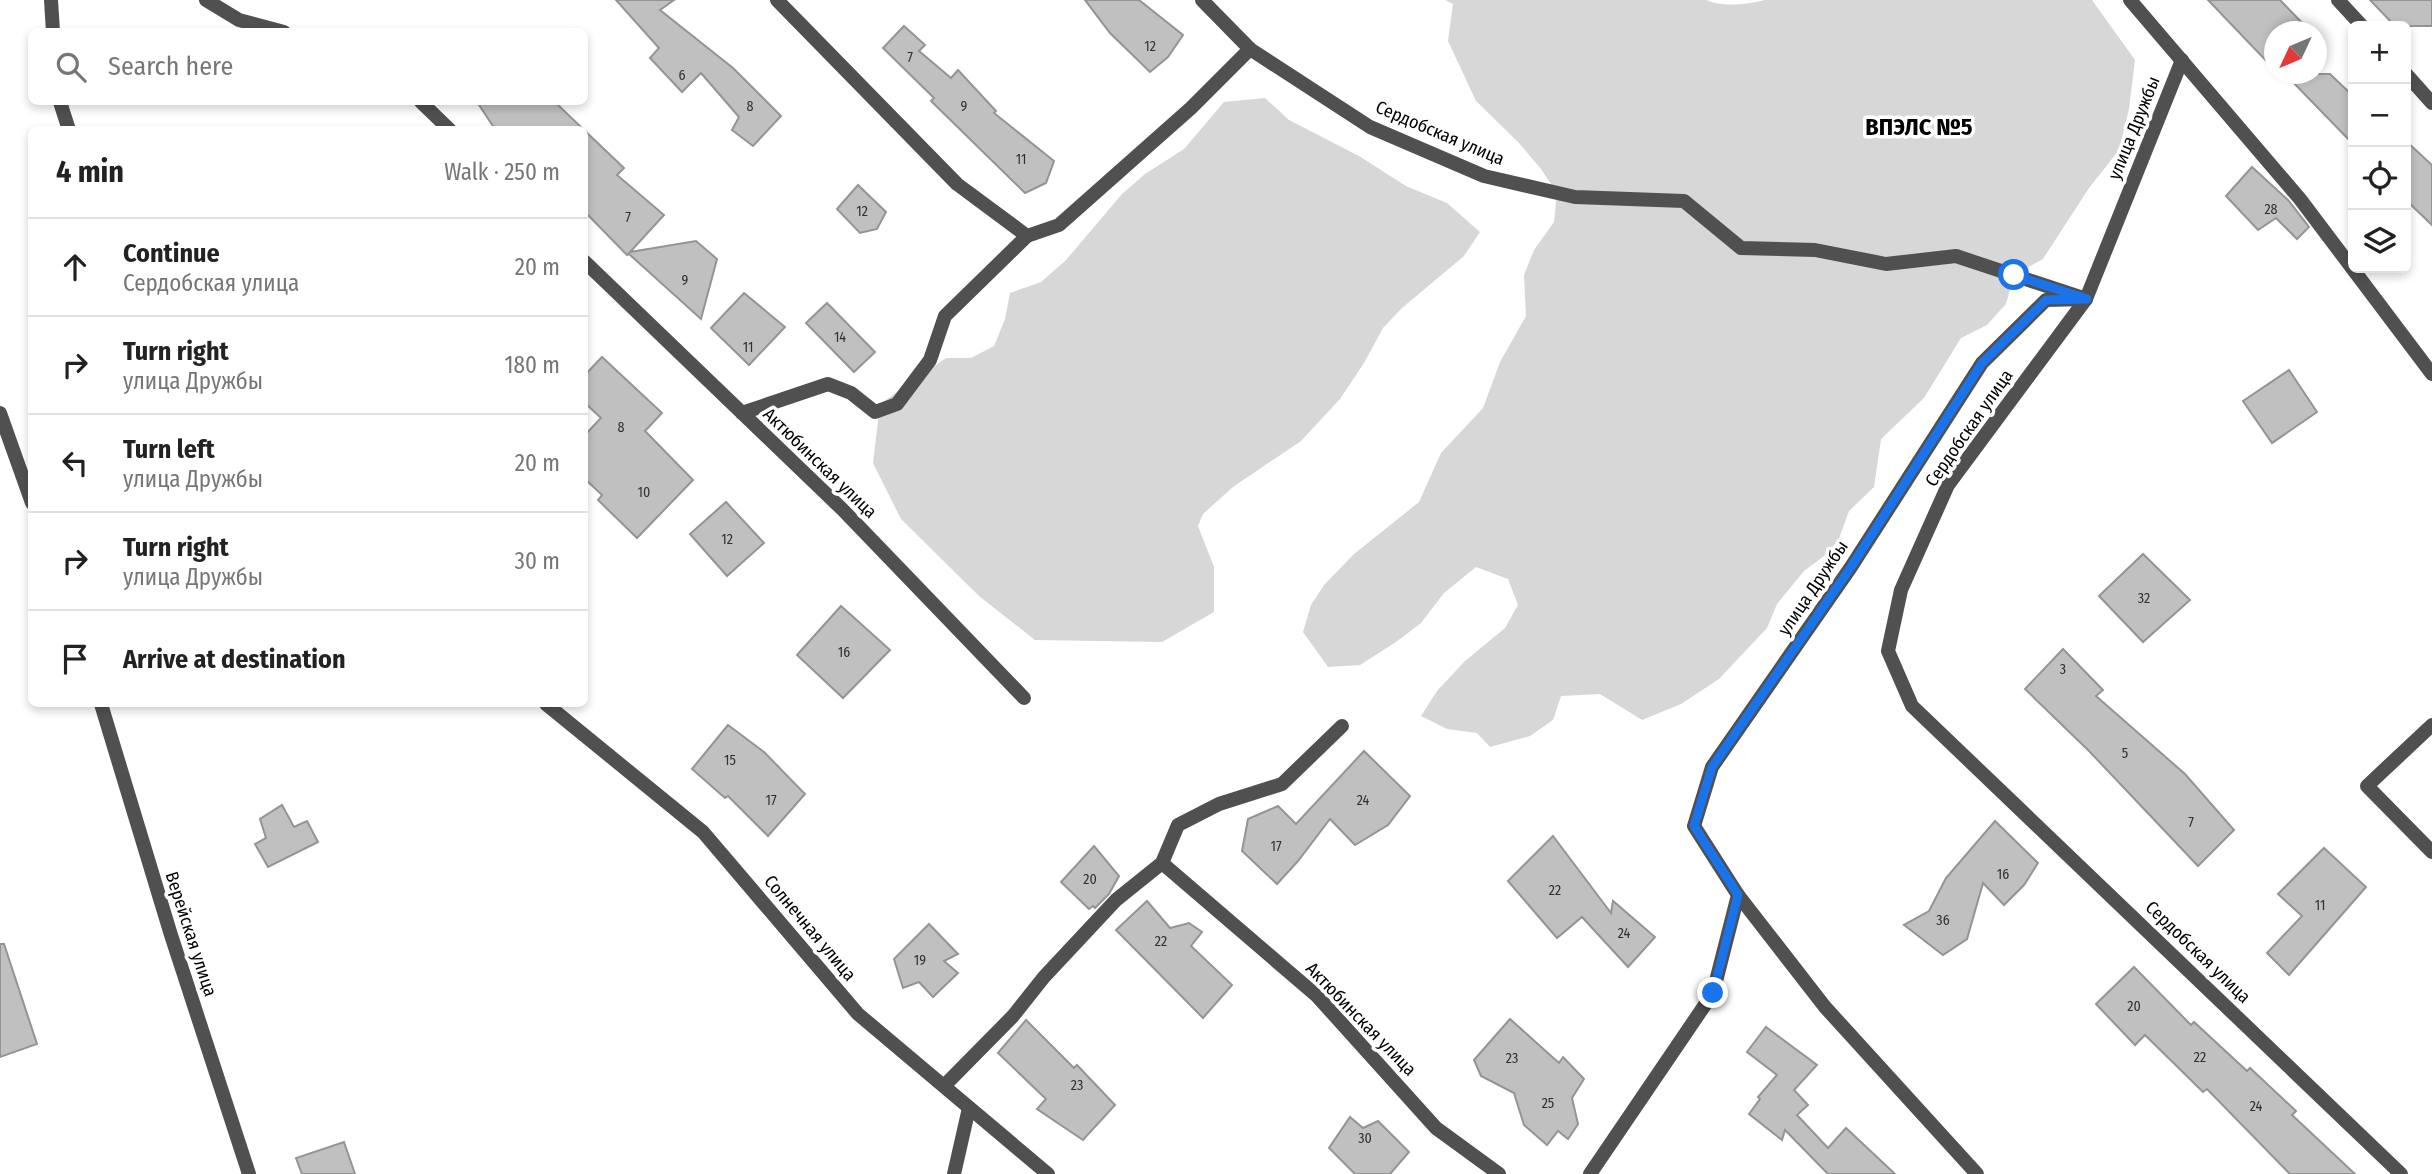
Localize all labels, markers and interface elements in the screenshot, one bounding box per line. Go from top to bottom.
north arrow [2264,21,2327,84]
map controls [2348,21,2411,273]
button: + [2348,21,2411,84]
search box [28,28,588,105]
house number: 12 [1144,38,1156,55]
icon: search [52,48,90,86]
house number: 7 [907,49,913,66]
text: Search here [108,51,233,82]
house number: 6 [679,67,686,84]
street label: улица Дружбы [2103,73,2165,183]
button: − [2348,84,2411,147]
street label: Сердобская улица [1372,96,1508,170]
house number: 8 [747,98,754,115]
house number: 9 [961,98,968,115]
district label: ВПЭЛС №5 [1865,113,1973,141]
button: locate [2348,147,2411,210]
house number: 11 [1016,151,1026,168]
text: 4 min [56,154,124,190]
text: Walk · 250 m [444,158,560,186]
house number: 28 [2264,201,2278,218]
house number: 12 [856,203,868,220]
house number: 7 [625,209,631,226]
button: layers [2348,210,2411,273]
text: Continue [123,238,220,269]
icon: ahead [56,248,94,286]
text: 20 m [515,253,560,281]
route start [1998,259,2029,290]
text: Сердобская улица [123,269,299,297]
house number: 9 [682,272,689,289]
house number: 14 [834,329,846,346]
text: Turn right [123,336,229,367]
house number: 11 [743,339,753,356]
icon: right [56,346,94,384]
text: 180 m [504,351,560,379]
street label: Сердобская улица [1920,365,2018,491]
text: улица Дружбы [123,367,263,395]
street label: Актюбинская улица [759,403,882,523]
house number: 8 [618,419,625,436]
text: Turn left [123,434,215,465]
icon: left [56,444,94,482]
text: 20 m [515,449,560,477]
text: улица Дружбы [123,465,263,493]
house number: 10 [638,484,650,501]
house number: 12 [721,531,733,548]
text: Turn right [123,532,229,563]
street label: улица Дружбы [1773,536,1853,640]
icon: right [56,542,94,580]
text: 30 m [515,547,560,575]
text: улица Дружбы [123,563,263,591]
house number: 32 [2138,590,2150,607]
icon: arrive [56,640,94,678]
text: Arrive at destination [123,644,346,675]
house number: 16 [838,644,850,661]
house number: 3 [2060,661,2066,678]
house number: 5 [2122,745,2128,762]
house number: 15 [724,752,736,769]
house number: 17 [765,792,777,809]
house number: 24 [1357,792,1370,809]
house number: 7 [2188,814,2194,831]
house number: 17 [1270,838,1282,855]
house number: 16 [1997,866,2009,883]
street label: Верейская улица [160,869,222,999]
street label: Солнечная улица [759,871,861,986]
house number: 20 [1083,871,1097,888]
house number: 22 [1549,882,1561,899]
street label: Сердобская улица [2141,896,2255,1008]
house number: 11 [2315,897,2325,914]
house number: 36 [1936,912,1950,929]
house number: 24 [1618,925,1631,942]
house number: 22 [1155,933,1167,950]
house number: 19 [914,952,926,969]
street label: Актюбинская улица [1301,958,1421,1081]
route end [1697,977,1728,1008]
house number: 20 [2127,998,2141,1015]
house number: 22 [2194,1049,2206,1066]
house number: 23 [1506,1050,1518,1067]
house number: 23 [1071,1077,1083,1094]
house number: 25 [1542,1095,1554,1112]
house number: 24 [2250,1098,2263,1115]
house number: 30 [1358,1130,1372,1147]

